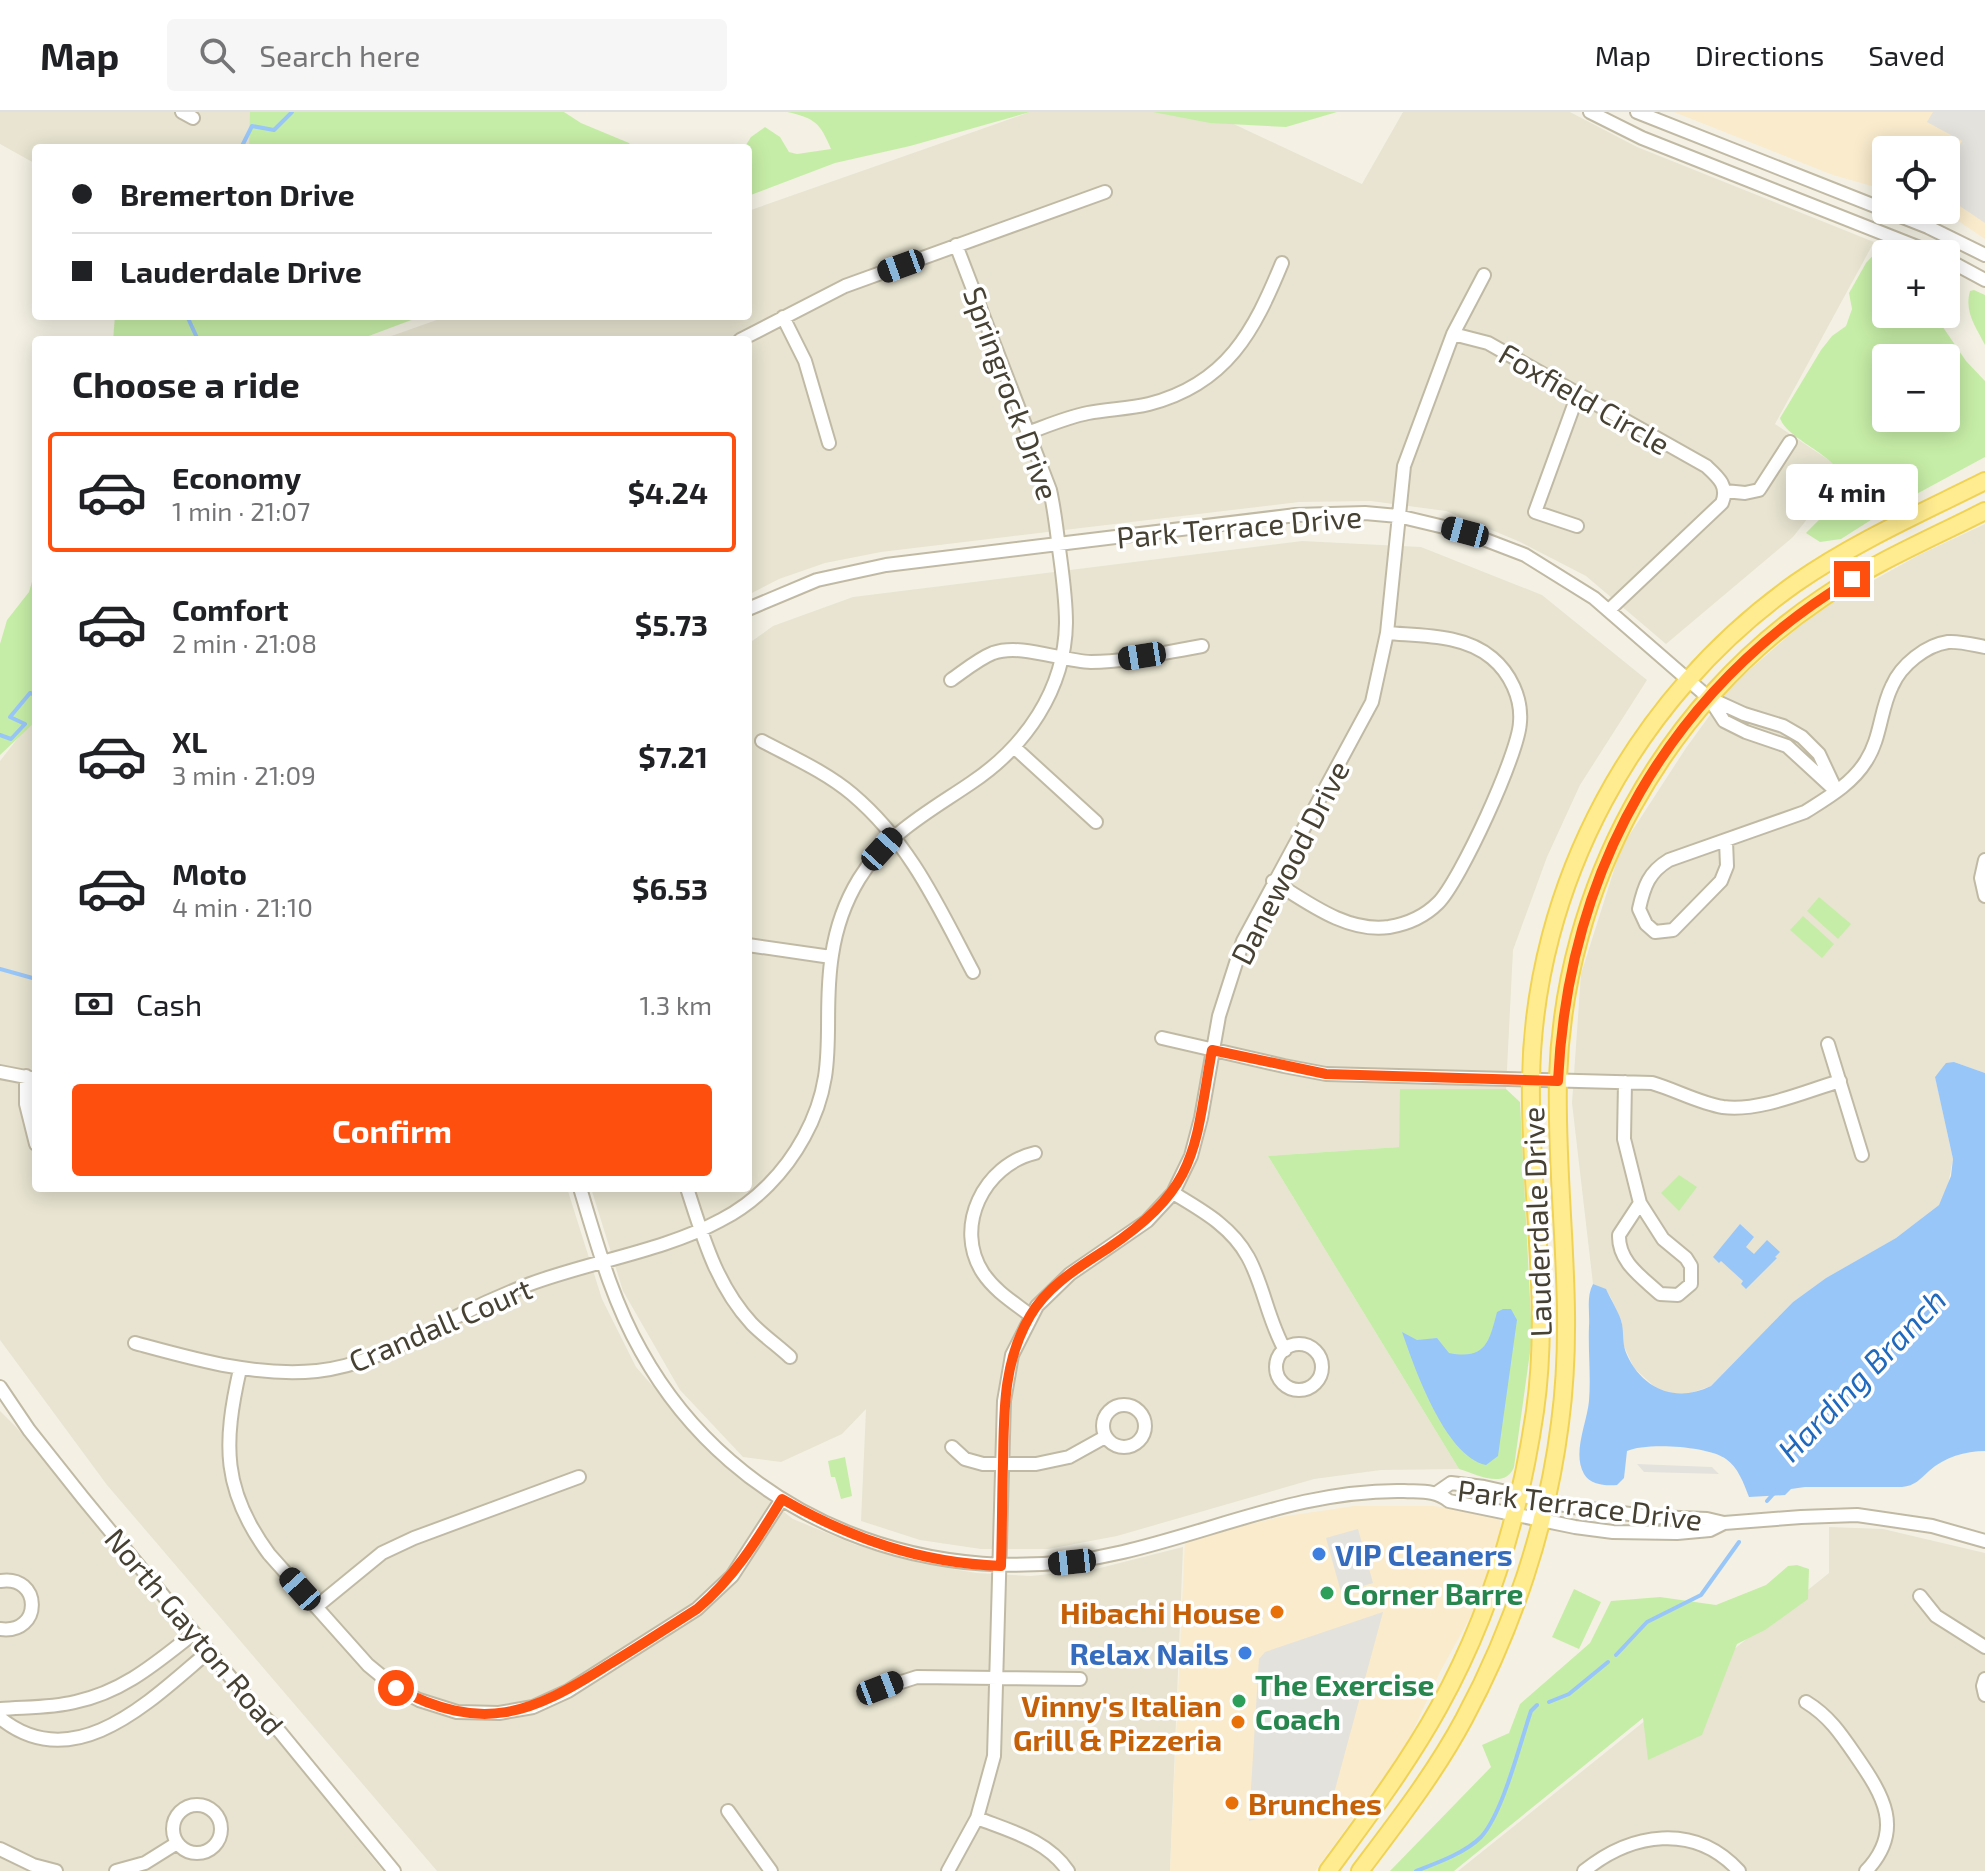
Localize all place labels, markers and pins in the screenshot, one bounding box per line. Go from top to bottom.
place label: VIP Cleaners [1335,1536,1513,1572]
marker: VIP Cleaners [1310,1545,1328,1563]
place label: Corner Barre [1343,1575,1523,1611]
marker: Corner Barre [1318,1584,1336,1602]
place label: Hibachi House [1060,1594,1261,1630]
marker: Hibachi House [1268,1603,1286,1621]
place label: Relax Nails [1070,1635,1229,1671]
marker: Relax Nails [1236,1644,1254,1662]
place label: The Exercise Coach [1255,1666,1434,1736]
place label: Vinny's Italian Grill & Pizzeria [1013,1687,1222,1757]
marker: The Exercise Coach [1230,1692,1248,1710]
marker: Vinny's Italian Grill & Pizzeria [1229,1713,1247,1731]
place label: Brunches [1248,1785,1382,1821]
marker: Brunches [1223,1794,1241,1812]

